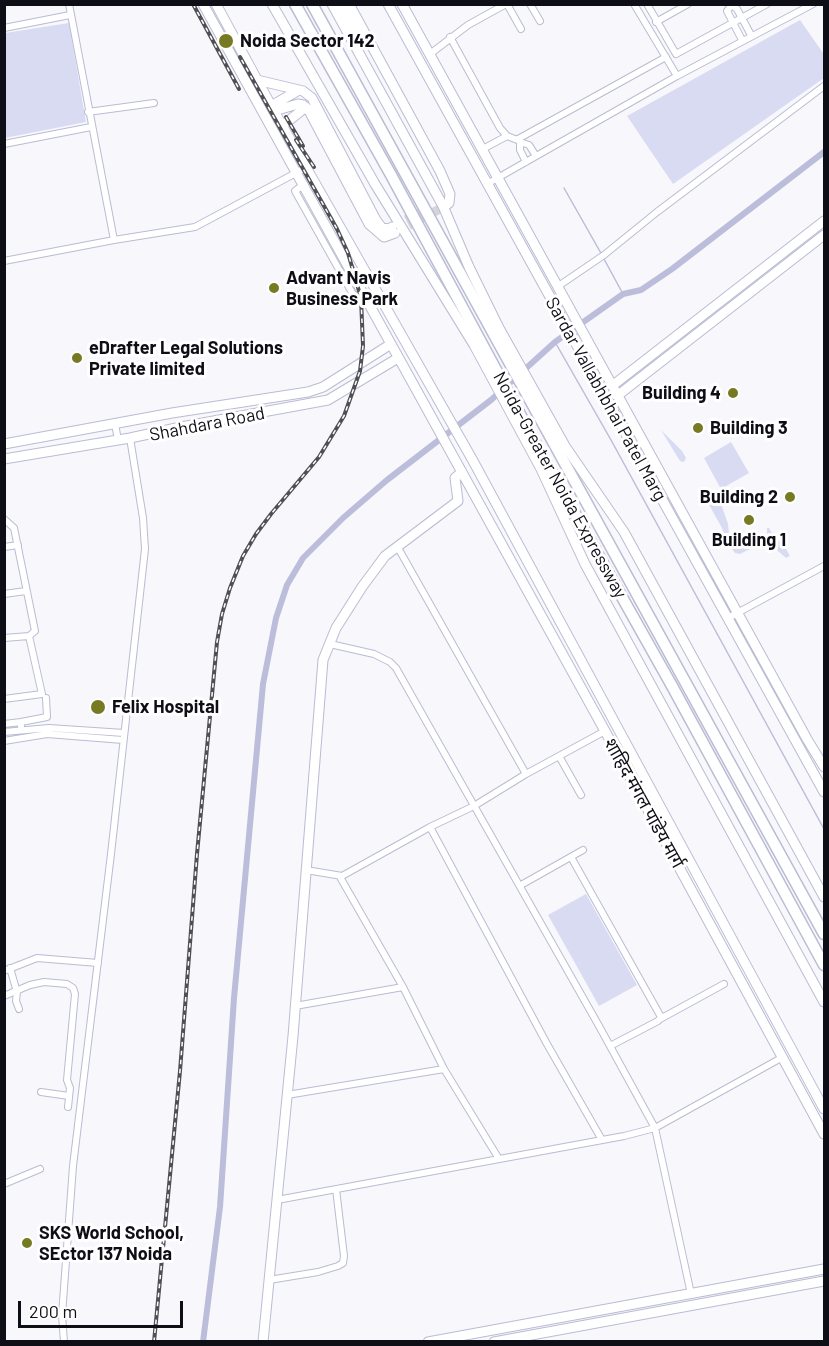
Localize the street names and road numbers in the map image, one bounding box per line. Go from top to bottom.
street label: Sardar Vallabhbhai Patel Marg [541,293,671,505]
street label: Noida-Greater Noida Expressway [488,368,632,602]
street label: Shahdara Road [147,402,267,446]
street label: शाहिद मंगल पांडेय मार्ग [599,734,689,872]

